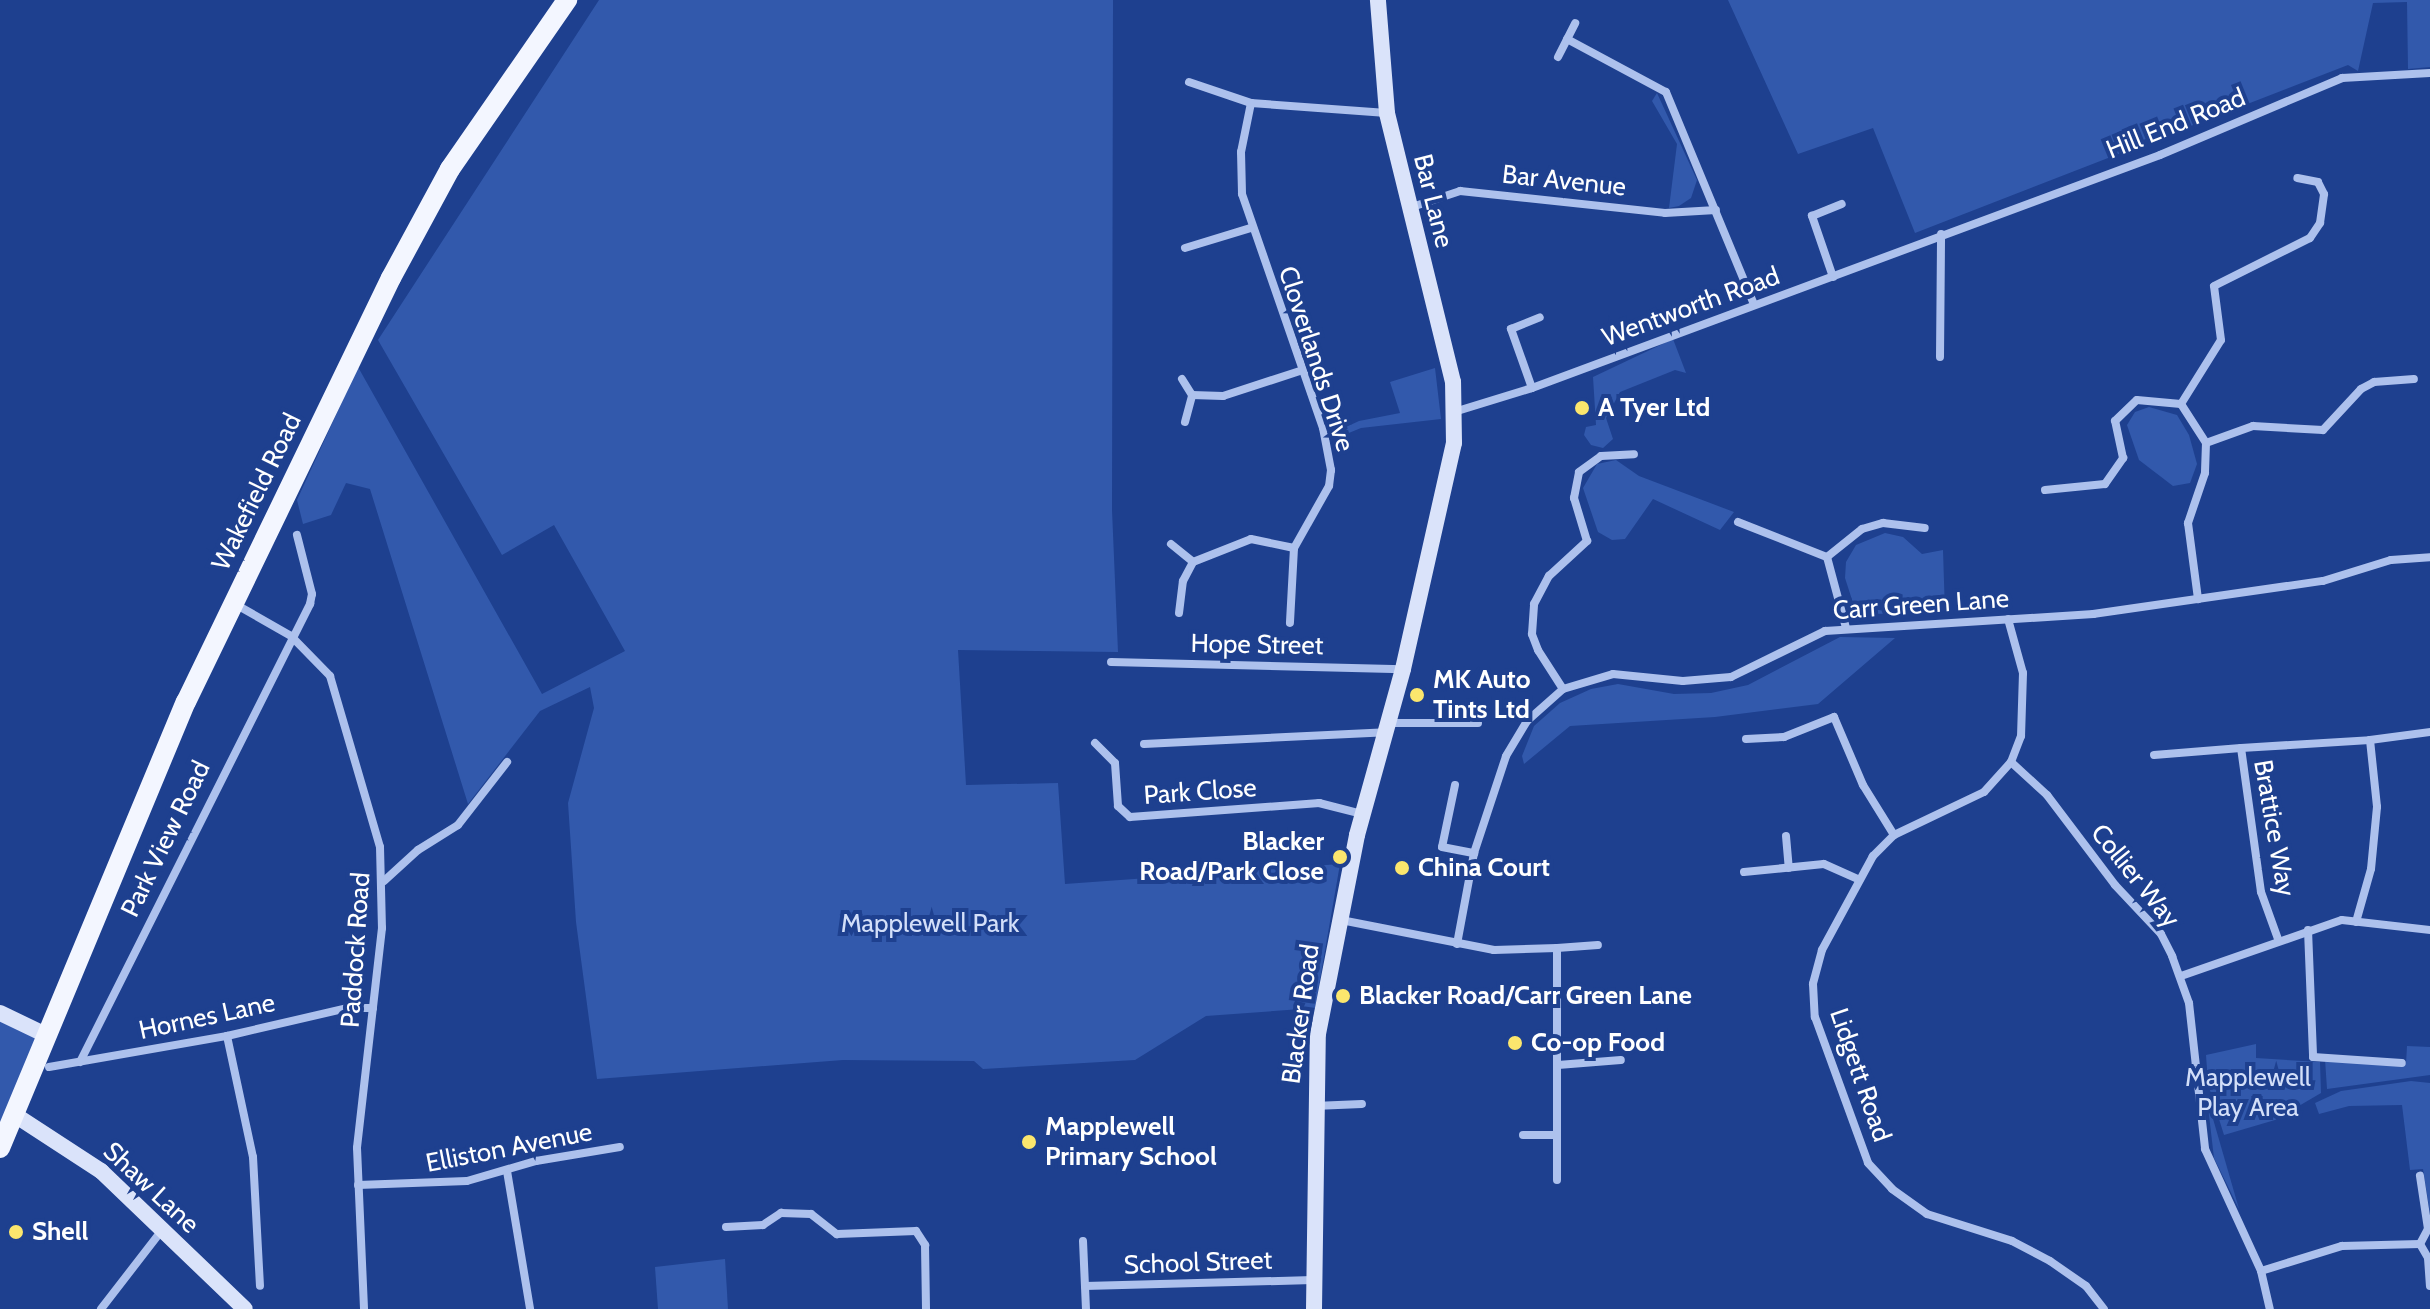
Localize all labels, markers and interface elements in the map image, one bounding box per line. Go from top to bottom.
street label: Hill End Road [2102,82,2250,166]
street label: Bar Lane [1406,151,1460,251]
street label: Bar Avenue [1500,159,1628,203]
street label: Wentworth Road [1598,260,1784,354]
street label: Cloverlands Drive [1271,263,1361,455]
place label: A Tyer Ltd [1598,392,1710,424]
marker: A Tyer Ltd [1573,399,1591,417]
street label: Wakefield Road [206,409,308,575]
street label: Carr Green Lane [1832,583,2010,627]
street label: Hope Street [1190,628,1324,662]
place label: MK Auto Tints Ltd [1433,664,1531,726]
marker: MK Auto Tints Ltd [1408,686,1426,704]
street label: Park View Road [115,756,217,922]
street label: Brattice Way [2247,757,2301,899]
street label: Park Close [1142,772,1258,812]
street label: Collier Way [2084,818,2186,934]
place label: Blacker Road/Park Close [1139,826,1324,888]
marker: Blacker Road/Park Close [1331,848,1349,866]
place label: China Court [1418,852,1550,884]
marker: China Court [1393,859,1411,877]
street label: Paddock Road [335,871,377,1029]
park label: Mapplewell Park [841,908,1019,940]
street label: Blacker Road [1276,942,1326,1086]
place label: Blacker Road/Carr Green Lane [1359,980,1692,1012]
street label: Hornes Lane [136,987,278,1047]
marker: Blacker Road/Carr Green Lane [1334,987,1352,1005]
street label: Lidgett Road [1823,1004,1897,1146]
place label: Co-op Food [1531,1027,1665,1059]
marker: Co-op Food [1506,1034,1524,1052]
park label: Mapplewell Play Area [2185,1062,2311,1124]
place label: Mapplewell Primary School [1045,1111,1217,1172]
street label: Elliston Avenue [423,1117,595,1179]
marker: Mapplewell Primary School [1020,1133,1038,1151]
street label: Shaw Lane [97,1136,205,1240]
place label: Shell [32,1216,88,1248]
marker: Shell [7,1223,25,1241]
street label: School Street [1123,1245,1273,1281]

